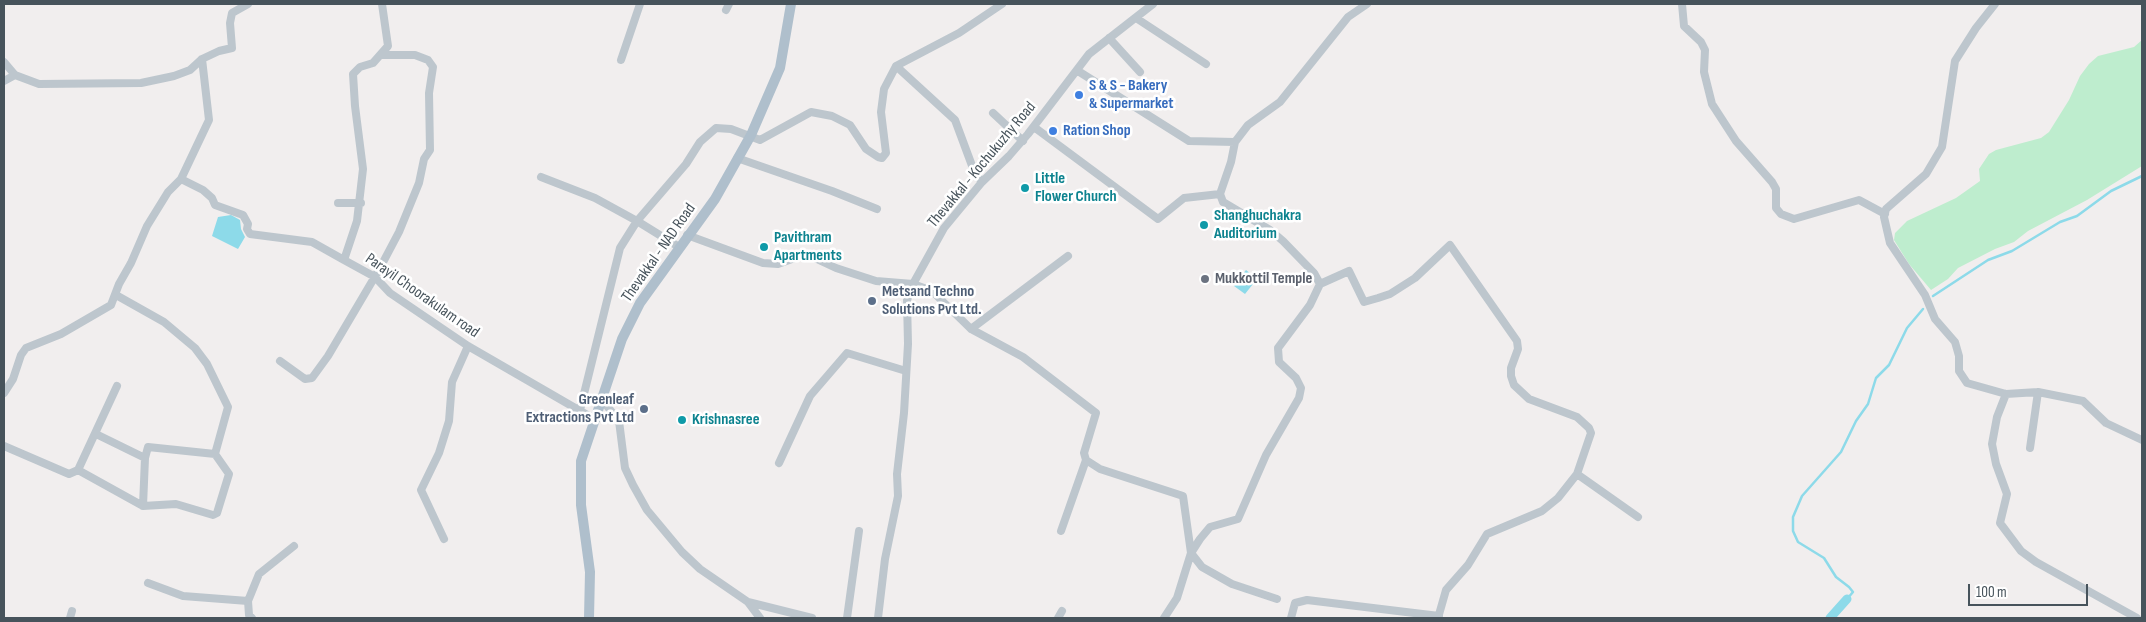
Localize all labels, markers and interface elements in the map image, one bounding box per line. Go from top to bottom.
place label: S & S - Bakery & Supermarket [1089,76,1174,114]
marker: S & S - Bakery & Supermarket [1073,89,1085,101]
street label: Thevakkal - Kochukuzhy Road [924,98,1040,232]
place label: Ration Shop [1063,121,1131,141]
marker: Ration Shop [1047,125,1059,137]
place label: Little Flower Church [1035,169,1117,207]
marker: Little Flower Church [1019,182,1031,194]
street label: Thevakkal - NAD Road [618,200,700,306]
place label: Shanghuchakra Auditorium [1214,206,1301,244]
marker: Shanghuchakra Auditorium [1198,219,1210,231]
place label: Pavithram Apartments [774,228,842,266]
marker: Pavithram Apartments [758,241,770,253]
street label: Parayil Choorakulam road [361,250,483,342]
place label: Mukkottil Temple [1215,269,1312,289]
marker: Mukkottil Temple [1199,273,1211,285]
place label: Metsand Techno Solutions Pvt Ltd. [882,282,982,320]
marker: Metsand Techno Solutions Pvt Ltd. [866,295,878,307]
place label: Greenleaf Extractions Pvt Ltd [526,390,634,428]
marker: Greenleaf Extractions Pvt Ltd [638,403,650,415]
place label: Krishnasree [692,410,759,430]
marker: Krishnasree [676,414,688,426]
scale bar [1971,574,2091,606]
text: 100 m [1976,583,2007,602]

